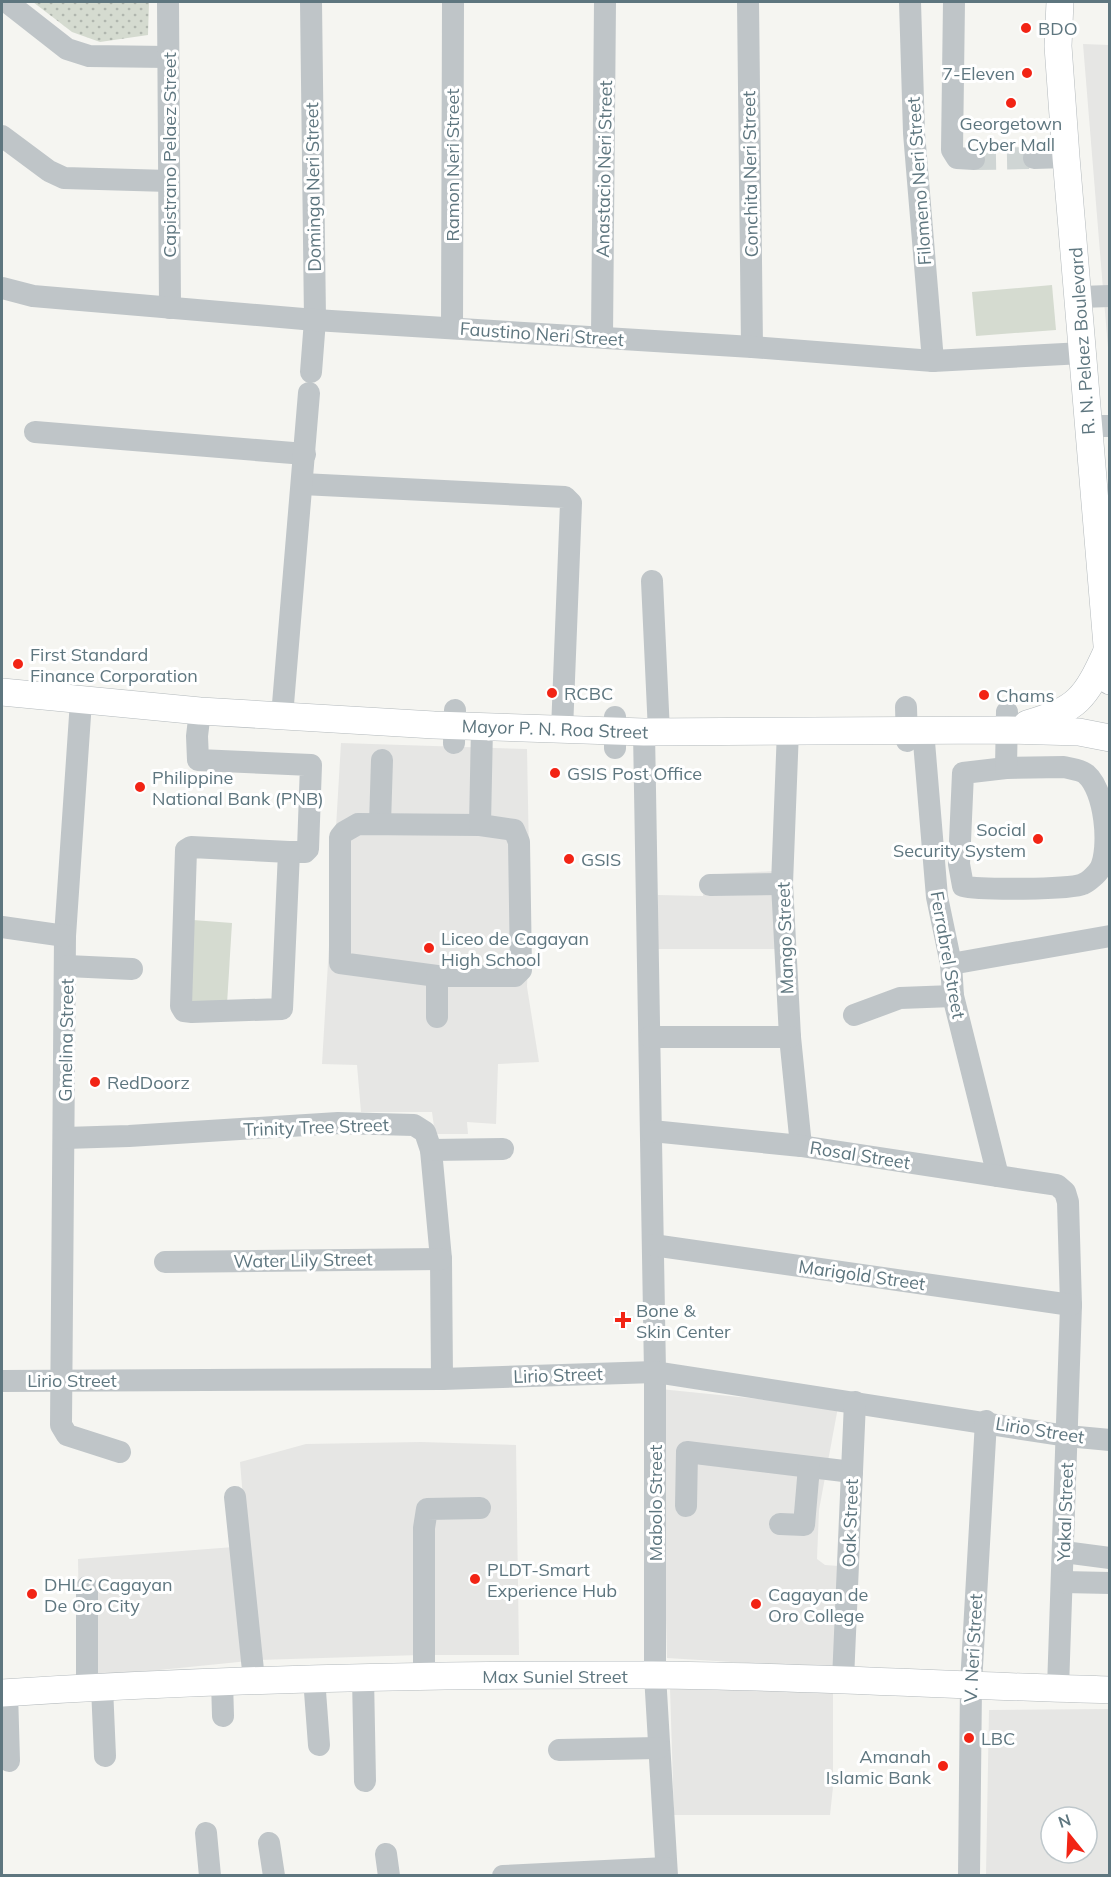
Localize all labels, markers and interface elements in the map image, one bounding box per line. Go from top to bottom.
place label: BDO [1038,17,1078,40]
marker: BDO [1019,21,1033,35]
street label: Capistrano Pelaez Street [158,52,181,258]
place label: 7-Eleven [942,62,1015,85]
marker: 7-Eleven [1020,66,1034,80]
street label: Anastacio Neri Street [591,80,617,258]
street label: Ramon Neri Street [441,88,464,242]
street label: Conchita Neri Street [737,91,763,257]
street label: Filomeno Neri Street [902,96,936,266]
marker: Georgetown Cyber Mall [1004,96,1018,110]
street label: Dominga Neri Street [300,102,326,272]
place label: Georgetown Cyber Mall [960,112,1062,156]
street label: R. N. Pelaez Boulevard [1064,246,1100,436]
street label: Faustino Neri Street [459,317,625,351]
place label: First Standard Finance Corporation [30,643,198,687]
marker: First Standard Finance Corporation [11,657,25,671]
place label: RCBC [564,682,613,705]
place label: Chams [996,684,1054,707]
marker: RCBC [545,686,559,700]
marker: Chams [977,688,991,702]
street label: Mayor P. N. Roa Street [461,714,649,744]
place label: GSIS Post Office [567,762,702,785]
place label: Philippine National Bank (PNB) [152,766,324,810]
marker: GSIS Post Office [548,766,562,780]
marker: Philippine National Bank (PNB) [133,780,147,794]
place label: Social Security System [893,818,1026,862]
marker: Social Security System [1031,832,1045,846]
place label: GSIS [581,848,621,871]
marker: GSIS [562,852,576,866]
street label: Mango Street [772,881,798,995]
street label: Ferrabrel Street [925,889,971,1021]
place label: Liceo de Cagayan High School [441,927,589,971]
marker: Liceo de Cagayan High School [422,941,436,955]
street label: Gmelina Street [53,978,79,1102]
place label: RedDoorz [107,1071,190,1094]
marker: RedDoorz [88,1075,102,1089]
street label: Trinity Tree Street [243,1113,389,1141]
street label: Rosal Street [808,1136,912,1174]
street label: Water Lily Street [233,1247,373,1273]
street label: Marigold Street [797,1255,927,1295]
place label: Bone & Skin Center [636,1299,731,1343]
marker: Bone & Skin Center [614,1311,632,1329]
street label: Lirio Street [513,1362,603,1388]
street label: Lirio Street [27,1369,117,1392]
street label: Lirio Street [994,1412,1086,1448]
street label: Mabolo Street [644,1445,667,1561]
street label: Yakal Street [1052,1462,1078,1563]
street label: Oak Street [837,1478,863,1568]
place label: PLDT-Smart Experience Hub [487,1558,617,1602]
marker: PLDT-Smart Experience Hub [468,1572,482,1586]
place label: DHLC Cagayan De Oro City [44,1573,173,1617]
place label: Cagayan de Oro College [768,1583,868,1627]
marker: DHLC Cagayan De Oro City [25,1587,39,1601]
street label: V. Neri Street [959,1593,987,1703]
marker: Cagayan de Oro College [749,1597,763,1611]
street label: Max Suniel Street [482,1665,628,1688]
place label: LBC [981,1727,1015,1750]
marker: LBC [962,1731,976,1745]
place label: Amanah Islamic Bank [826,1745,932,1789]
marker: Amanah Islamic Bank [936,1759,950,1773]
north arrow [1039,1805,1099,1865]
text: N [1056,1809,1073,1832]

